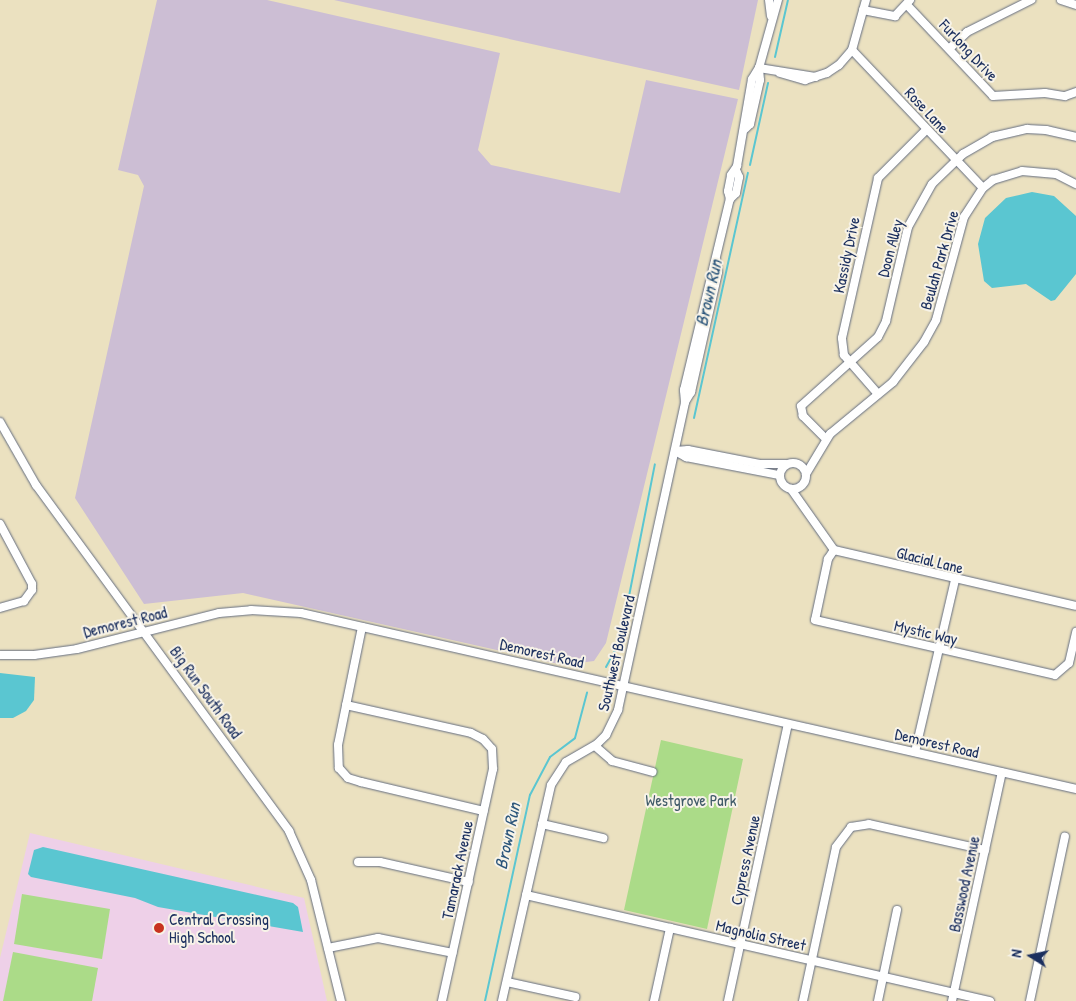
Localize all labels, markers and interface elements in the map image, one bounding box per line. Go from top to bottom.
street label: Furlong Drive [936,15,1002,85]
street label: Rose Lane [901,83,953,137]
street label: Beulah Park Drive [916,208,962,312]
street label: Kassidy Drive [829,215,863,295]
street label: Doon Alley [873,217,907,279]
water label: Brown Run [691,258,727,328]
street label: Glacial Lane [895,542,965,578]
street label: Southwest Boulevard [593,593,639,713]
street label: Demorest Road [81,602,169,642]
street label: Mystic Way [893,615,959,649]
street label: Demorest Road [498,634,586,672]
street label: Big Run South Road [166,642,246,742]
street label: Demorest Road [893,724,981,762]
park label: Westgrove Park [646,790,736,810]
water label: Brown Run [490,801,526,871]
street label: Cypress Avenue [726,813,764,907]
street label: Tamarack Avenue [437,819,477,921]
street label: Basswood Avenue [944,834,984,934]
place label: Central Crossing High School [169,909,269,947]
street label: Magnolia Street [714,915,808,955]
marker: Central Crossing High School [153,922,165,934]
north arrow [1006,931,1056,981]
text: N [1006,948,1026,959]

